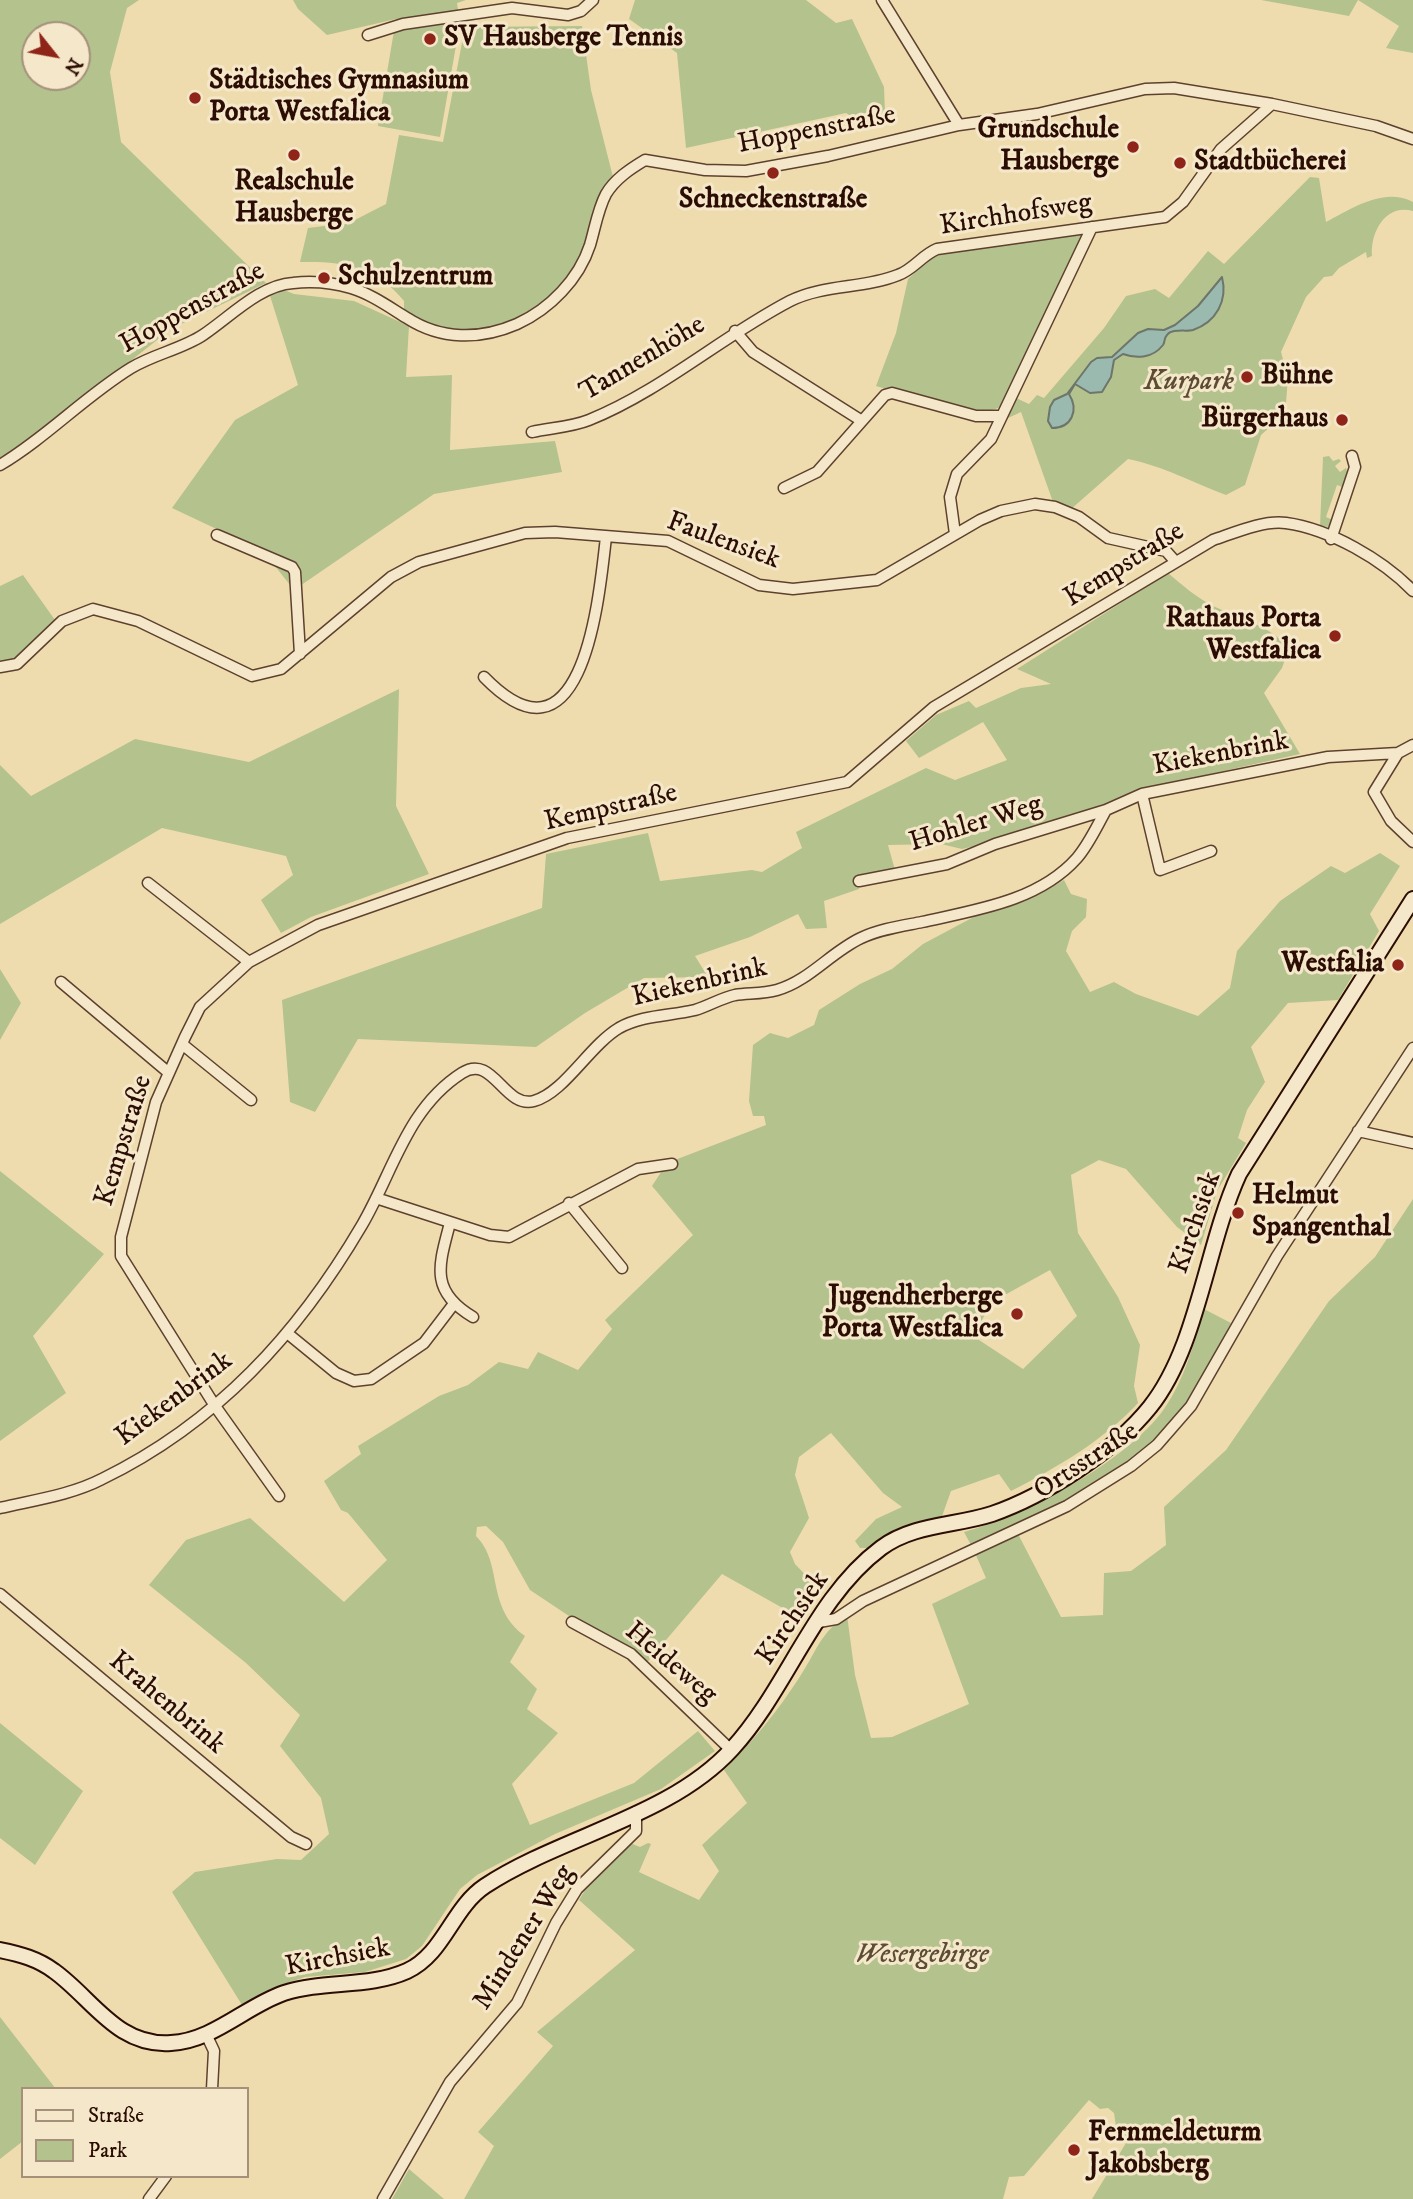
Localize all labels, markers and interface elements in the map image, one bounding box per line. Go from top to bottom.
north arrow [21,21,91,91]
place label: SV Hausberge Tennis [444,22,683,56]
marker: SV Hausberge Tennis [422,31,438,47]
text: N [59,53,87,79]
place label: Städtisches Gymnasium Porta Westfalica [209,65,469,131]
marker: Städtisches Gymnasium Porta Westfalica [187,90,203,106]
street label: Hoppenstraße [735,99,899,163]
place label: Grundschule Hausberge [978,114,1119,180]
marker: Grundschule Hausberge [1125,139,1141,155]
place label: Stadtbücherei [1194,146,1347,180]
marker: Realschule Hausberge [286,147,302,163]
marker: Stadtbücherei [1172,155,1188,171]
marker: Schneckenstraße [765,165,781,181]
place label: Realschule Hausberge [234,166,354,232]
place label: Schneckenstraße [679,184,867,218]
street label: Kirchhofsweg [938,187,1094,245]
street label: Hoppenstraße [115,255,271,363]
place label: Schulzentrum [338,261,493,295]
marker: Schulzentrum [316,270,332,286]
street label: Tannenhöhe [574,309,712,411]
place label: Bühne [1261,360,1333,394]
park label: Kurpark [1144,366,1234,400]
marker: Bühne [1239,369,1255,385]
place label: Bürgerhaus [1201,403,1328,437]
marker: Bürgerhaus [1334,412,1350,428]
street label: Faulensiek [662,506,784,578]
street label: Kempstraße [1059,516,1191,616]
place label: Rathaus Porta Westfalica [1166,603,1321,669]
marker: Rathaus Porta Westfalica [1327,628,1343,644]
street label: Kiekenbrink [1150,725,1292,785]
street label: Kempstraße [541,777,681,841]
street label: Hohler Weg [906,789,1046,861]
place label: Westfalia [1281,948,1384,982]
street label: Kiekenbrink [629,952,771,1016]
marker: Westfalia [1390,957,1406,973]
street label: Kempstraße [89,1071,161,1211]
street label: Kirchsiek [1164,1167,1230,1279]
place label: Helmut Spangenthal [1252,1180,1391,1246]
marker: Helmut Spangenthal [1230,1205,1246,1221]
place label: Jugendherberge Porta Westfalica [822,1281,1003,1347]
marker: Jugendherberge Porta Westfalica [1009,1306,1025,1322]
street label: Kiekenbrink [110,1345,240,1455]
street label: Ortsstraße [1028,1416,1146,1508]
street label: Kirchsiek [750,1566,838,1672]
street label: Heideweg [617,1616,723,1712]
street label: Krahenbrink [101,1646,231,1762]
street label: Mindener Weg [467,1859,583,2017]
street label: Kirchsiek [283,1932,393,1986]
park label: Wesergebirge [855,1939,989,1973]
legend [21,2087,248,2178]
text: Straße [88,2103,144,2129]
place label: Fernmeldeturm Jakobsberg [1088,2117,1262,2183]
text: Park [88,2138,127,2164]
marker: Fernmeldeturm Jakobsberg [1066,2142,1082,2158]

